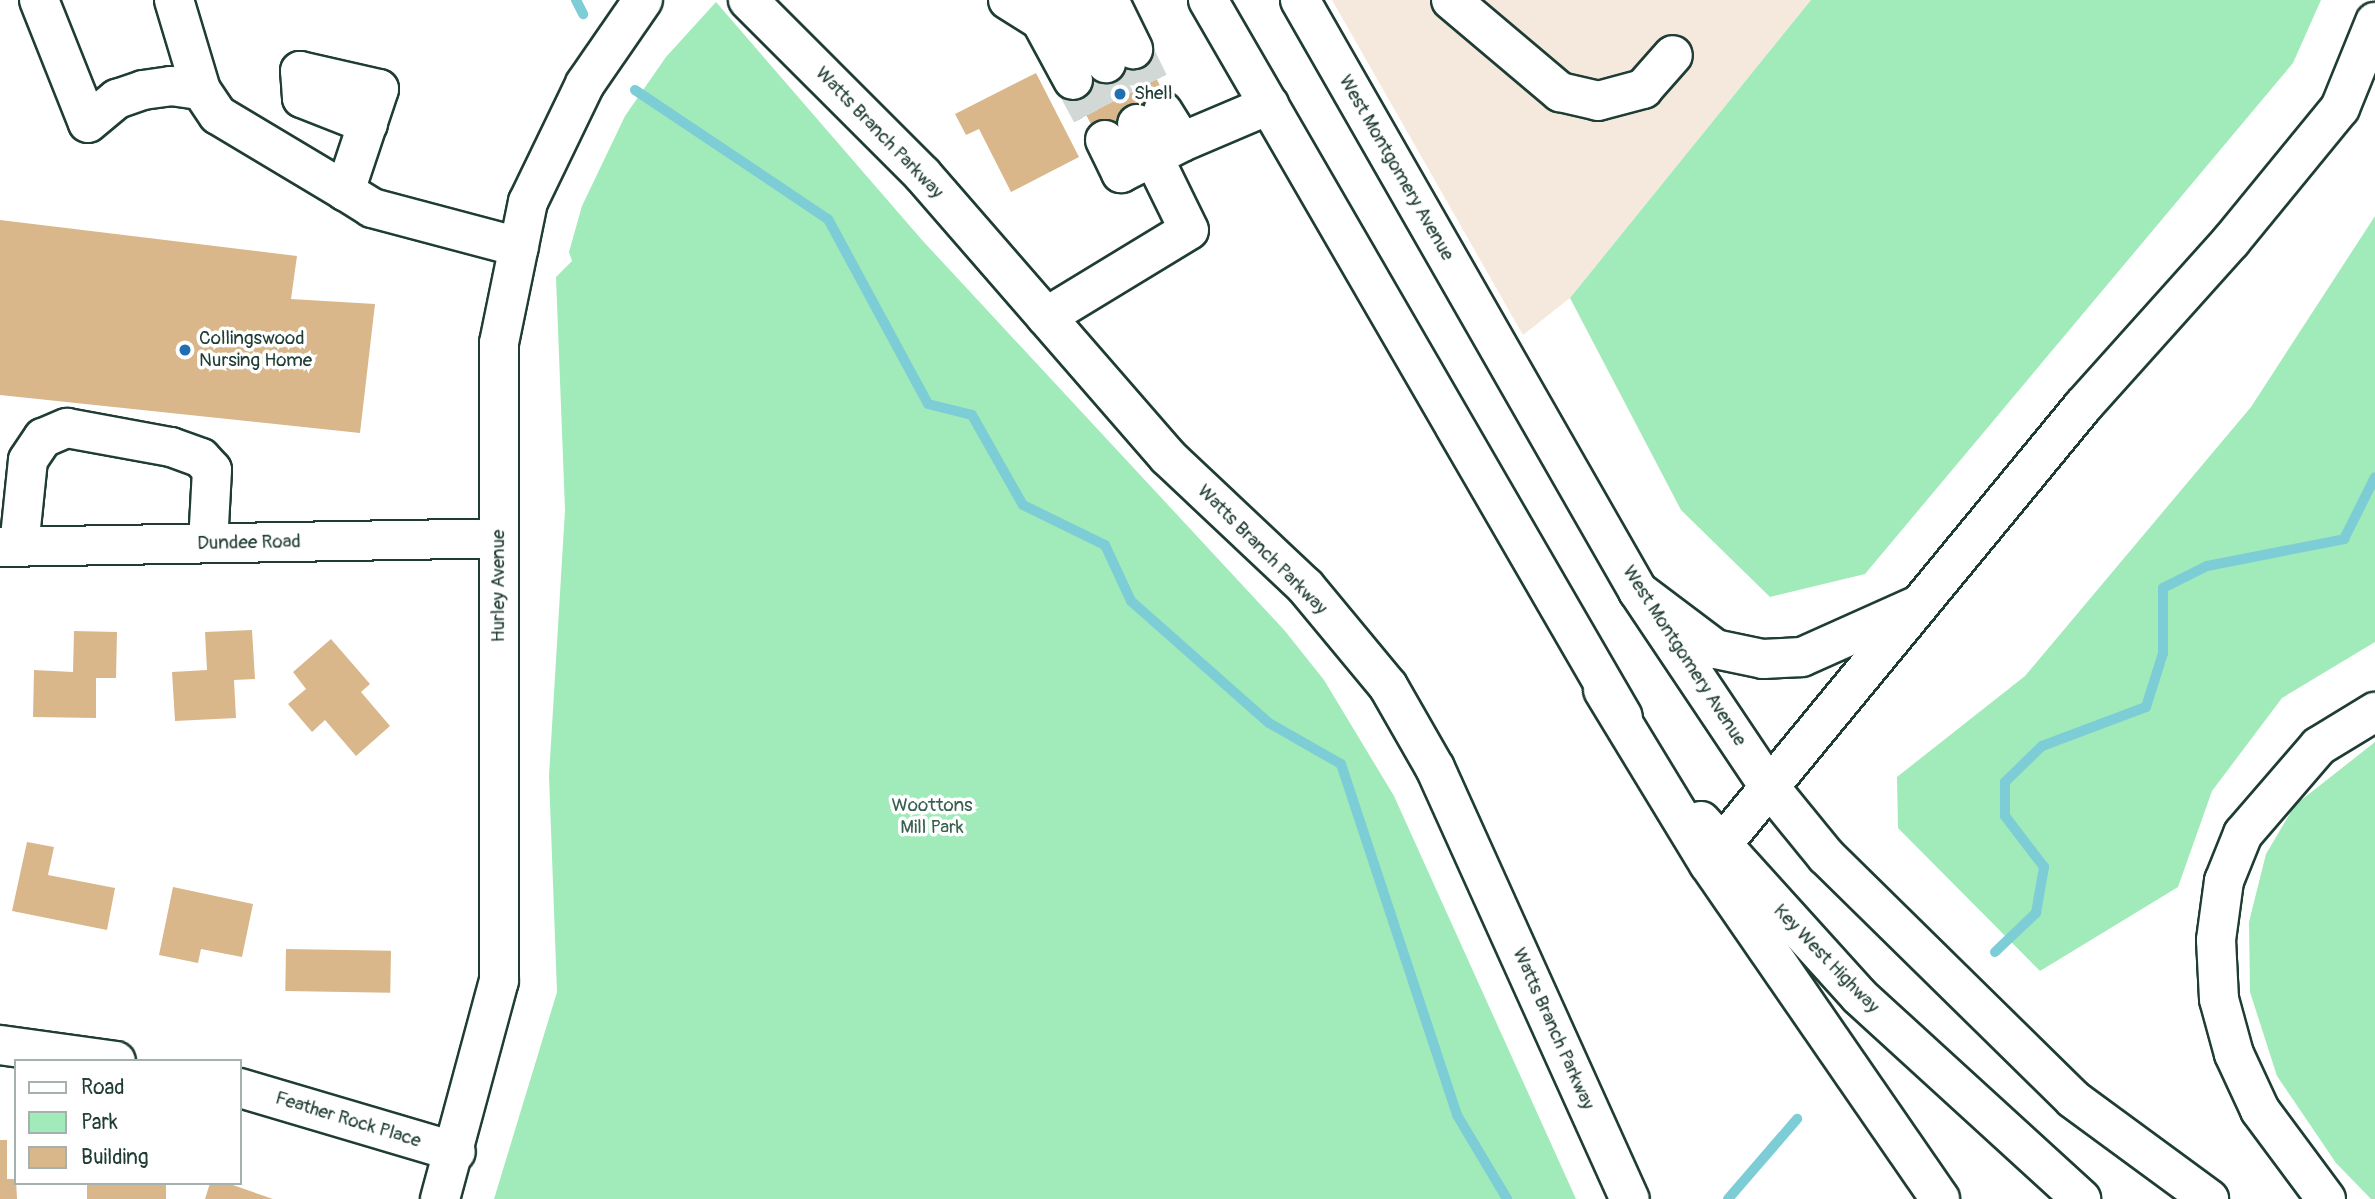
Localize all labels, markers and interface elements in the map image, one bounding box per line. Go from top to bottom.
street label: Watts Branch Parkway [810,62,948,204]
street label: West Montgomery Avenue [1333,71,1459,265]
place label: Shell [1134,83,1172,105]
marker: Shell [1112,86,1128,102]
place label: Collingswood Nursing Home [199,328,312,372]
marker: Collingswood Nursing Home [177,342,193,358]
street label: Watts Branch Parkway [1192,480,1332,620]
street label: Hurley Avenue [488,530,510,642]
street label: Dundee Road [197,531,301,555]
street label: West Montgomery Avenue [1617,561,1751,751]
park label: Woottons Mill Park [892,795,972,839]
street label: Key West Highway [1768,900,1884,1018]
street label: Watts Branch Parkway [1507,945,1599,1113]
legend [14,1059,242,1185]
text: Road [81,1074,125,1101]
street label: Feather Rock Place [272,1087,424,1153]
text: Park [81,1109,118,1136]
text: Building [81,1144,148,1171]

